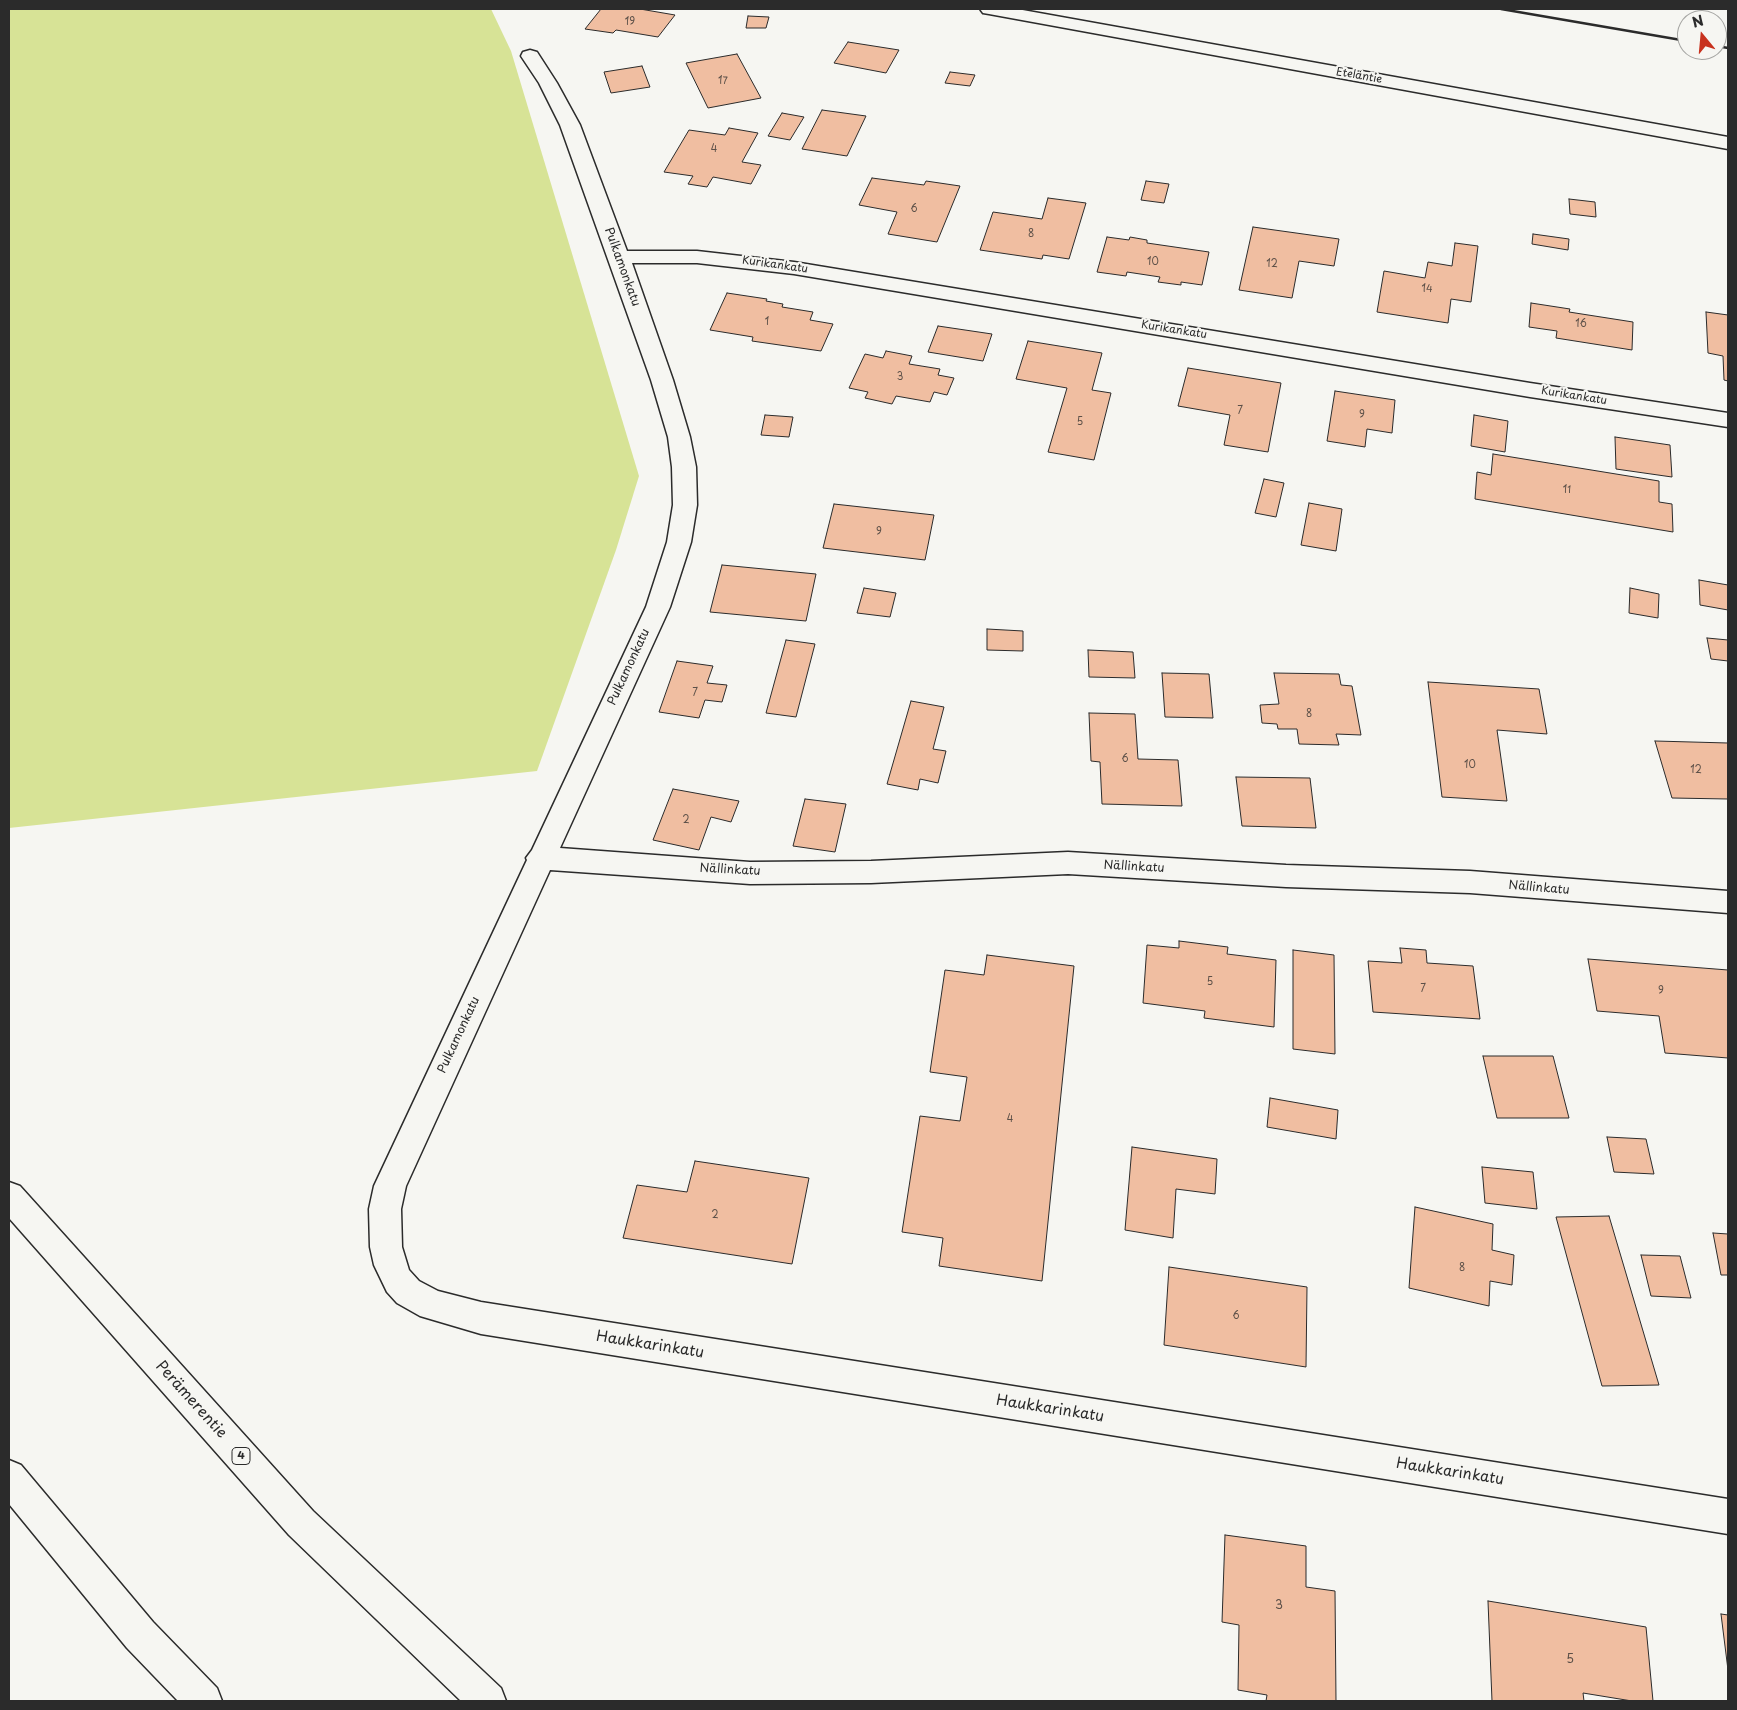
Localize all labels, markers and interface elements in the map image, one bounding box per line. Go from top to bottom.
text: N [1689,9,1706,33]
north arrow [1677,10,1727,60]
house number: 19 [625,16,635,28]
street label: Eteläntie [1335,65,1383,87]
house number: 17 [718,75,728,87]
house number: 4 [711,143,717,155]
house number: 6 [910,203,918,215]
street label: Pulkamonkatu [601,226,643,308]
house number: 8 [1028,228,1034,240]
street label: Kurikankatu [741,254,809,276]
house number: 10 [1147,256,1159,268]
house number: 12 [1266,258,1278,270]
house number: 14 [1421,283,1433,295]
house number: 1 [765,316,769,328]
street label: Kurikankatu [1140,318,1208,342]
house number: 16 [1575,318,1587,330]
house number: 3 [897,371,903,383]
street label: Kurikankatu [1540,384,1608,408]
house number: 7 [1237,405,1243,417]
house number: 9 [1359,409,1365,421]
house number: 5 [1077,416,1083,428]
house number: 11 [1563,484,1571,496]
house number: 9 [876,526,882,538]
street label: Pulkamonkatu [605,626,653,708]
house number: 7 [692,687,698,699]
house number: 8 [1306,708,1312,720]
house number: 6 [1121,753,1129,765]
house number: 10 [1464,759,1476,771]
house number: 12 [1690,764,1702,776]
house number: 2 [682,814,690,826]
street label: Nällinkatu [1103,858,1165,876]
street label: Nällinkatu [699,861,761,879]
street label: Nällinkatu [1508,878,1570,898]
house number: 5 [1207,976,1213,988]
house number: 7 [1420,983,1426,995]
house number: 9 [1658,985,1664,997]
street label: Pulkamonkatu [435,994,483,1076]
house number: 4 [1007,1113,1013,1125]
house number: 2 [711,1209,719,1221]
house number: 8 [1459,1262,1465,1274]
house number: 6 [1232,1310,1240,1322]
street label: Haukkarinkatu [595,1328,705,1362]
street label: Perämerentie [152,1358,230,1442]
street label: Haukkarinkatu [995,1392,1105,1426]
road number: 4 [232,1448,250,1464]
street label: Haukkarinkatu [1395,1455,1505,1489]
house number: 3 [1275,1599,1283,1613]
house number: 5 [1566,1653,1574,1667]

